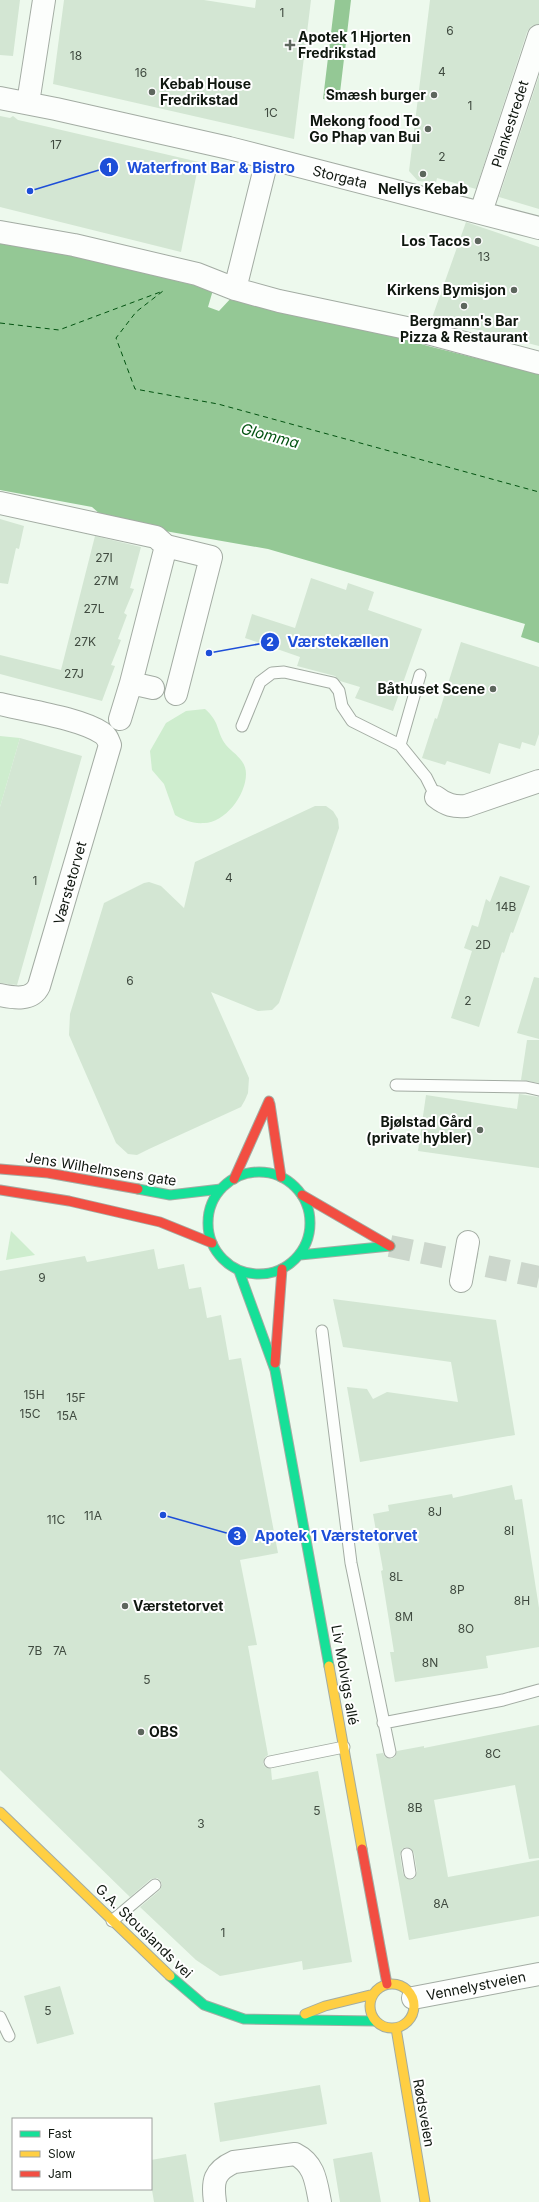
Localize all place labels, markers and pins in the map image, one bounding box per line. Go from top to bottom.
place label: Apotek 1 Hjorten Fredrikstad [298,28,411,61]
marker: Apotek 1 Hjorten Fredrikstad [285,40,295,50]
place label: Kebab House Fredrikstad [160,75,251,108]
place label: Smæsh burger [326,86,426,103]
marker: Kebab House Fredrikstad [147,87,157,97]
marker: Smæsh burger [429,90,439,100]
place label: Mekong food To Go Phap van Bui [309,112,420,145]
marker: Mekong food To Go Phap van Bui [423,124,433,134]
callout: Waterfront Bar & Bistro [99,154,303,181]
marker: Nellys Kebab [418,169,428,179]
place label: Nellys Kebab [378,180,468,197]
place label: Los Tacos [401,232,470,249]
marker: Los Tacos [473,236,483,246]
place label: Kirkens Bymisjon [387,281,506,298]
marker: Kirkens Bymisjon [509,285,519,295]
marker: Bergmann's Bar Pizza & Restaurant [459,301,469,311]
place label: Bergmann's Bar Pizza & Restaurant [400,312,528,345]
callout: Værstekællen [260,629,397,656]
place label: Båthuset Scene [378,680,485,697]
marker: Båthuset Scene [488,684,498,694]
place label: Bjølstad Gård (private hybler) [366,1113,472,1146]
marker: Bjølstad Gård (private hybler) [475,1125,485,1135]
callout: Apotek 1 Værstetorvet [227,1523,426,1550]
place label: Værstetorvet [133,1597,223,1614]
marker: Værstetorvet [120,1601,130,1611]
place label: OBS [149,1723,178,1740]
marker: OBS [136,1727,146,1737]

